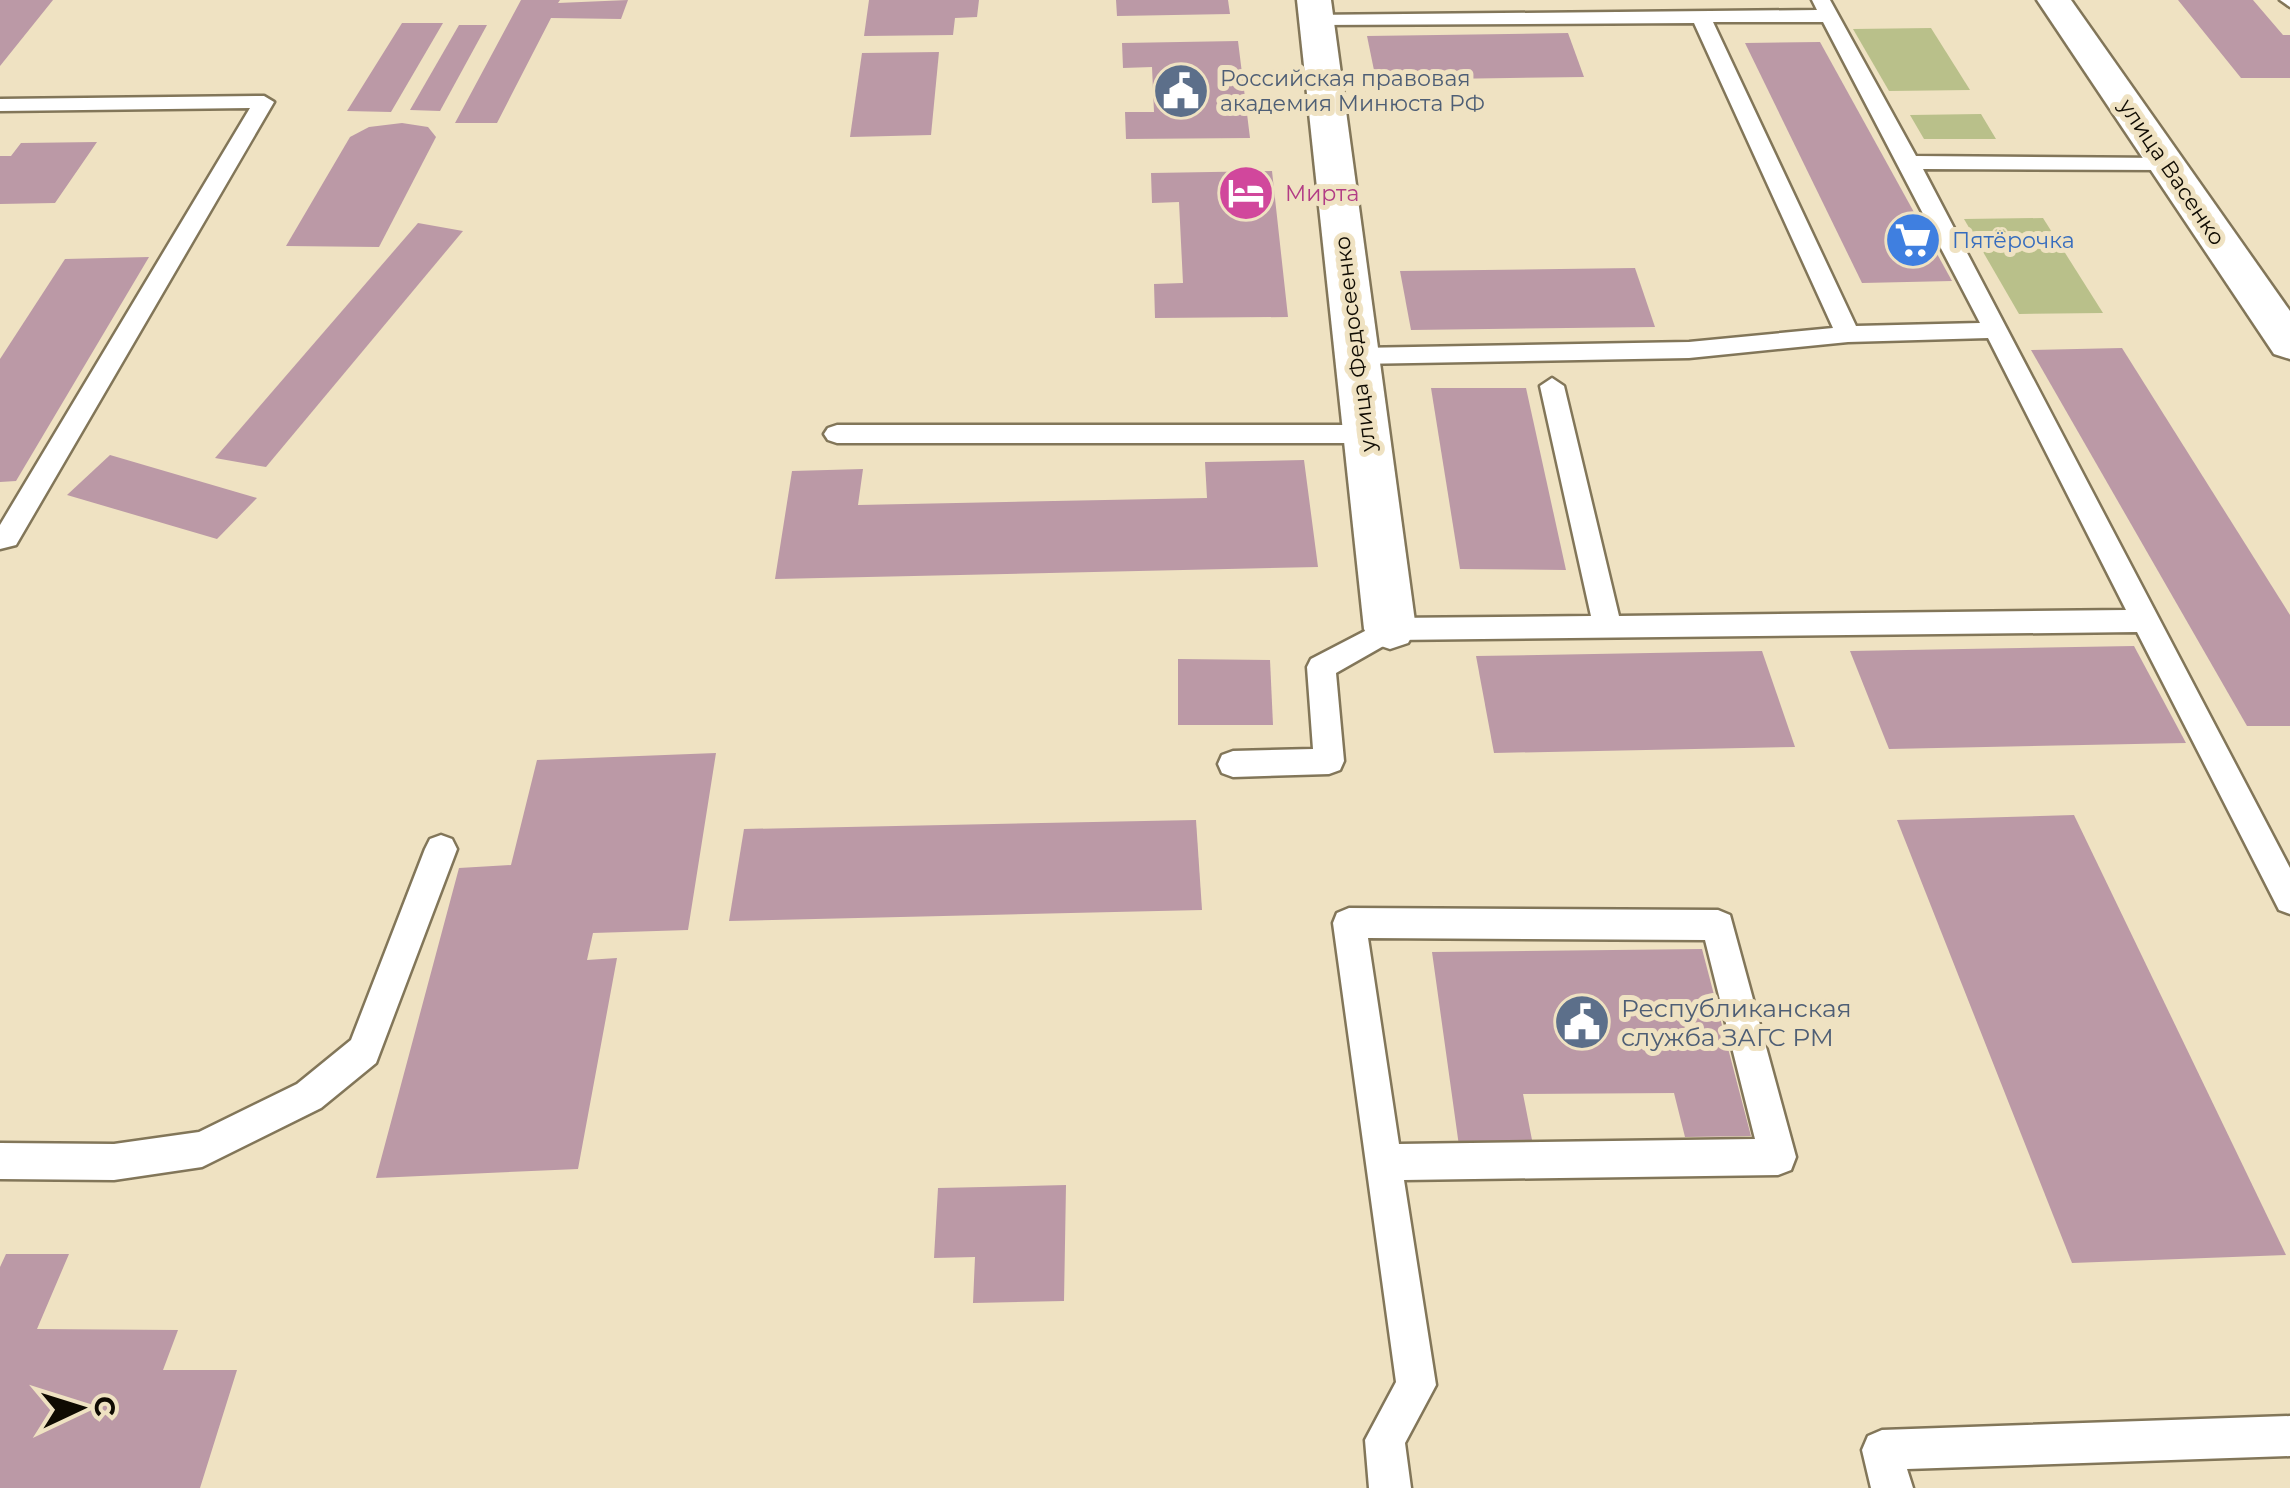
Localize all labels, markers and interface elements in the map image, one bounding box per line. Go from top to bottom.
public building icon: Российская правовая академия Минюста РФ [1151,61,1211,121]
place label: Российская правовая академия Минюста РФ [1220,65,1485,117]
street label: улица Васенко [2112,93,2231,250]
hotel icon: Мирта [1216,163,1276,223]
place label: Мирта [1285,180,1359,207]
supermarket icon: Пятёрочка [1883,210,1943,270]
place label: Пятёрочка [1952,227,2075,254]
street label: улица Федосеенко [1328,235,1382,454]
public building icon: Республиканская служба ЗАГС РМ [1552,992,1612,1052]
place label: Республиканская служба ЗАГС РМ [1621,993,1852,1052]
north arrow [30,1358,130,1458]
text: С [87,1395,123,1418]

